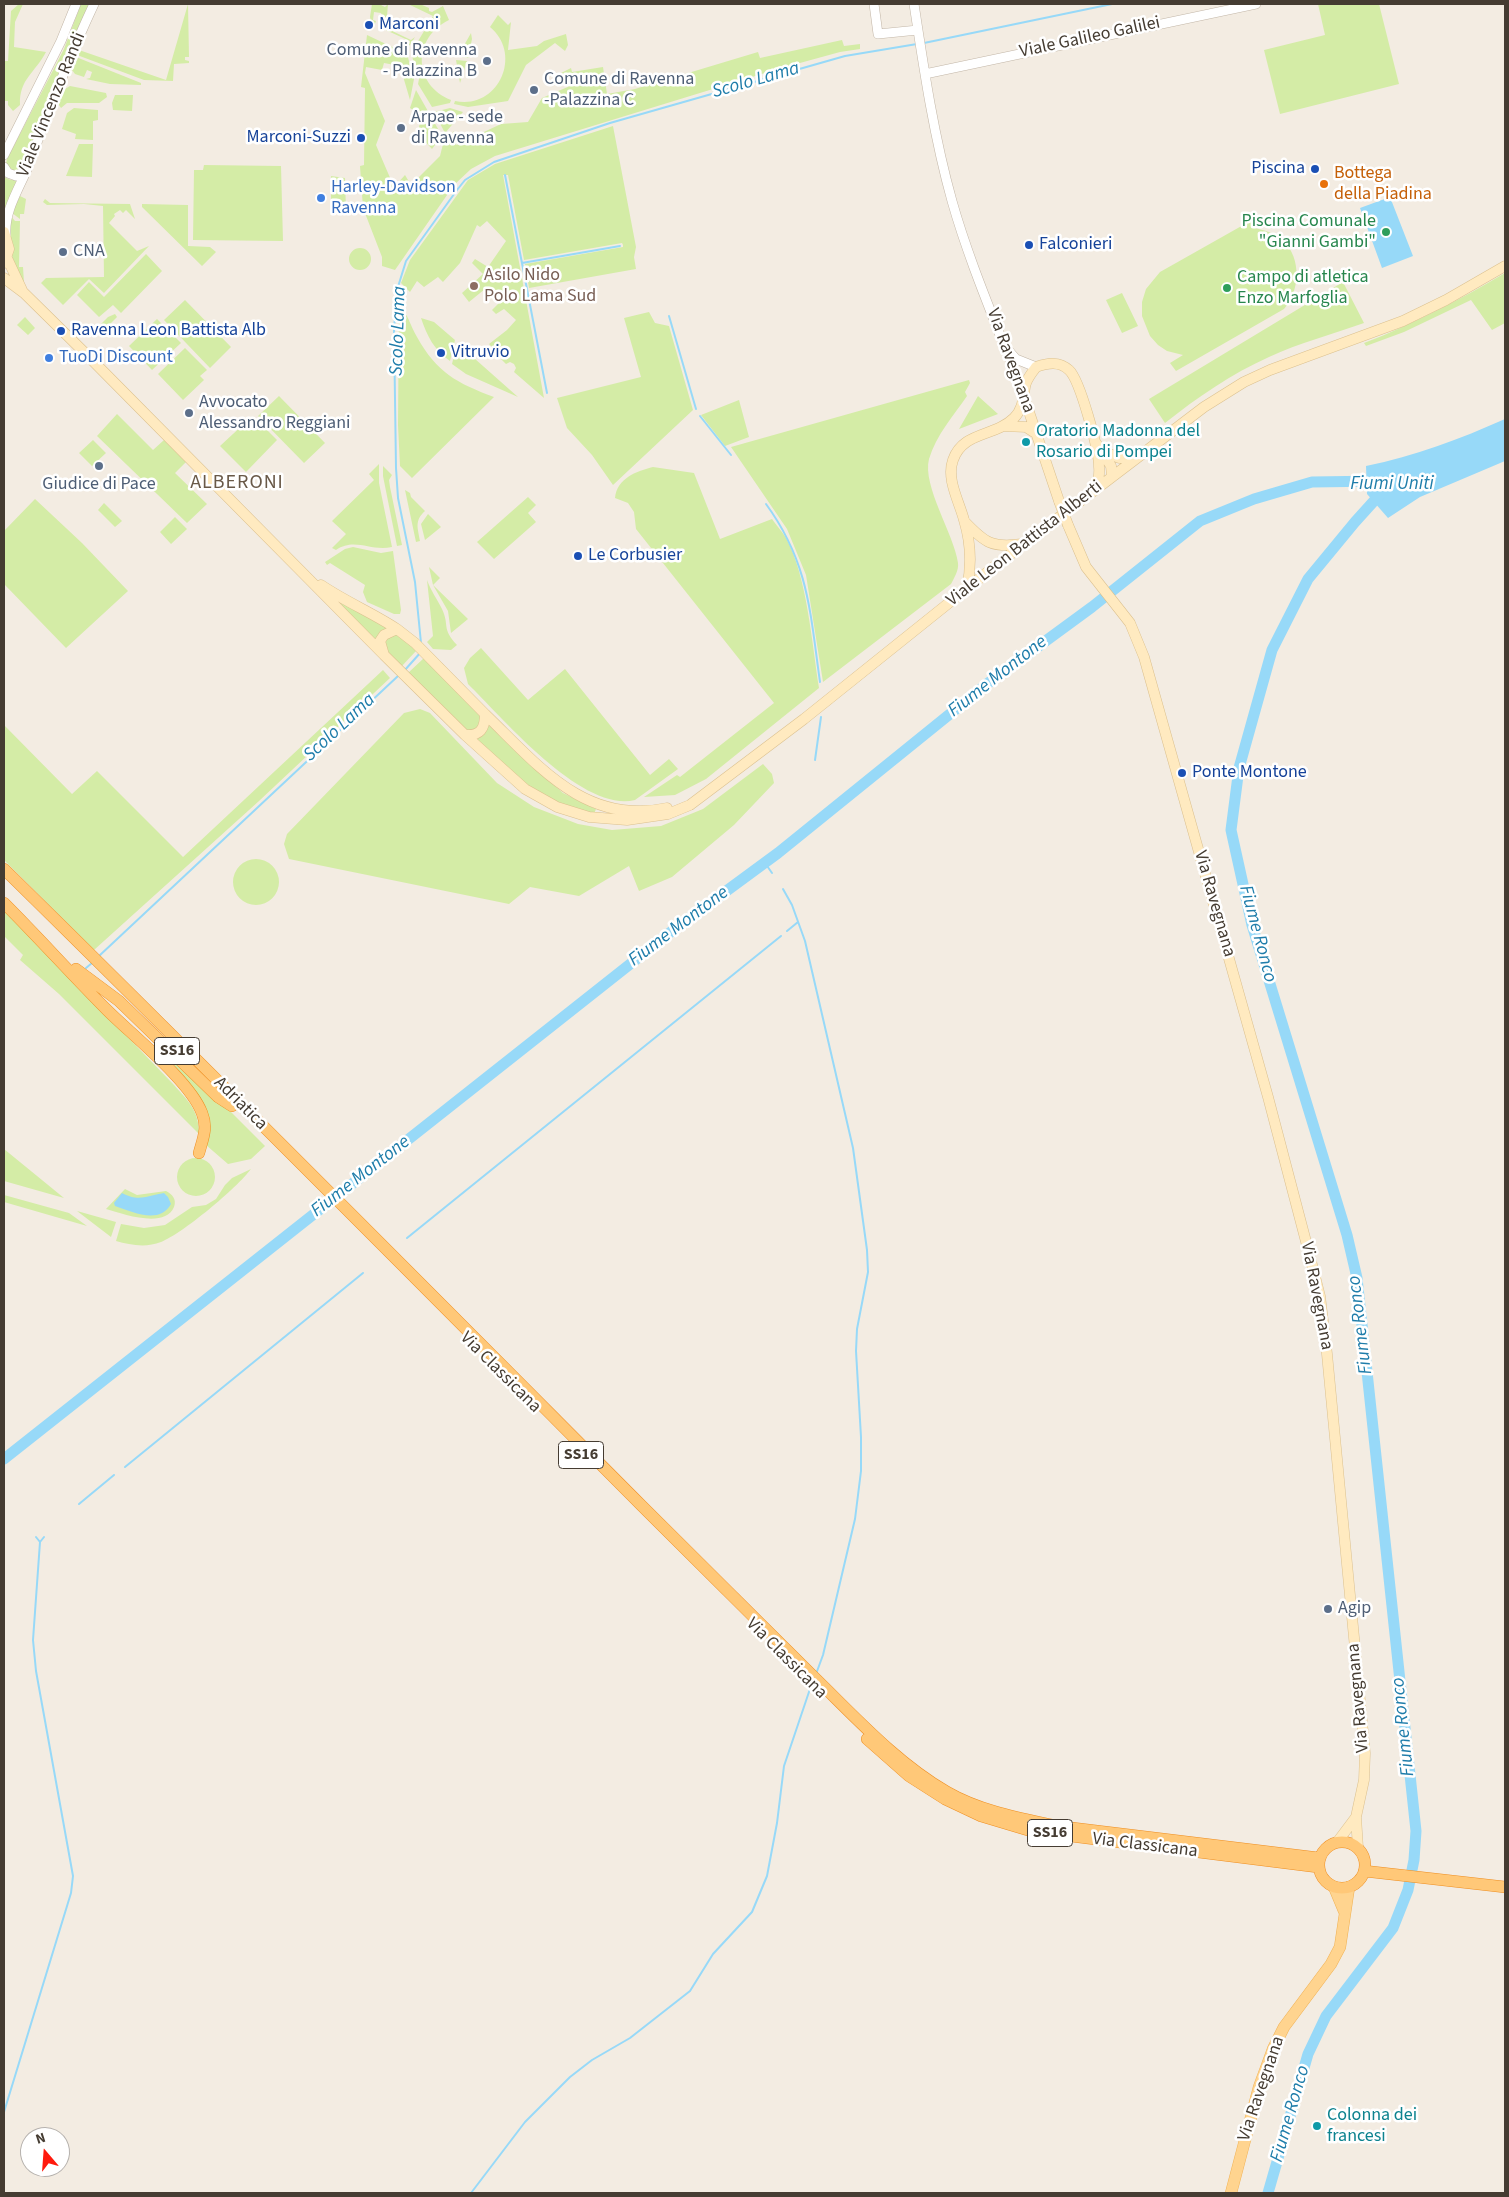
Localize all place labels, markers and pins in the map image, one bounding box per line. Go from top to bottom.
place label: Marconi [379,14,439,36]
marker: Marconi [363,19,375,31]
place label: Comune di Ravenna - Palazzina B [327,40,477,82]
marker: Comune di Ravenna - Palazzina B [481,55,493,67]
place label: Comune di Ravenna -Palazzina C [544,69,694,112]
marker: Comune di Ravenna -Palazzina C [528,84,540,96]
place label: Arpae - sede di Ravenna [411,107,503,150]
marker: Arpae - sede di Ravenna [395,122,407,134]
place label: Marconi-Suzzi [247,127,351,149]
marker: Marconi-Suzzi [355,132,367,144]
place label: Piscina [1251,158,1305,180]
marker: Piscina [1309,163,1321,175]
place label: Bottega della Piadina [1334,163,1432,205]
place label: Harley-Davidson Ravenna [331,177,456,220]
marker: Bottega della Piadina [1318,178,1330,190]
marker: Harley-Davidson Ravenna [315,192,327,204]
place label: Piscina Comunale "Gianni Gambi" [1242,211,1376,253]
marker: Piscina Comunale "Gianni Gambi" [1380,226,1392,238]
place label: Falconieri [1039,234,1112,256]
marker: Falconieri [1023,239,1035,251]
place label: CNA [73,241,105,263]
marker: CNA [57,246,69,258]
place label: Asilo Nido Polo Lama Sud [484,265,596,308]
place label: Campo di atletica Enzo Marfoglia [1237,267,1368,310]
marker: Asilo Nido Polo Lama Sud [468,280,480,292]
marker: Campo di atletica Enzo Marfoglia [1221,282,1233,294]
place label: Ravenna Leon Battista Alb [71,320,266,342]
marker: Ravenna Leon Battista Alb [55,325,67,337]
place label: Vitruvio [451,342,509,364]
place label: TuoDi Discount [59,347,173,369]
marker: Vitruvio [435,347,447,359]
marker: TuoDi Discount [43,352,55,364]
place label: Avvocato Alessandro Reggiani [199,392,350,434]
marker: Avvocato Alessandro Reggiani [183,407,195,419]
place label: Oratorio Madonna del Rosario di Pompei [1036,421,1200,464]
marker: Oratorio Madonna del Rosario di Pompei [1020,436,1032,448]
marker: Giudice di Pace [93,460,105,472]
place label: Giudice di Pace [42,474,156,496]
place label: Le Corbusier [588,545,682,567]
marker: Le Corbusier [572,550,584,562]
place label: Ponte Montone [1192,762,1307,784]
marker: Ponte Montone [1176,767,1188,779]
place label: Agip [1338,1598,1371,1620]
marker: Agip [1322,1603,1334,1615]
place label: Colonna dei francesi [1327,2105,1417,2148]
marker: Colonna dei francesi [1311,2120,1323,2132]

